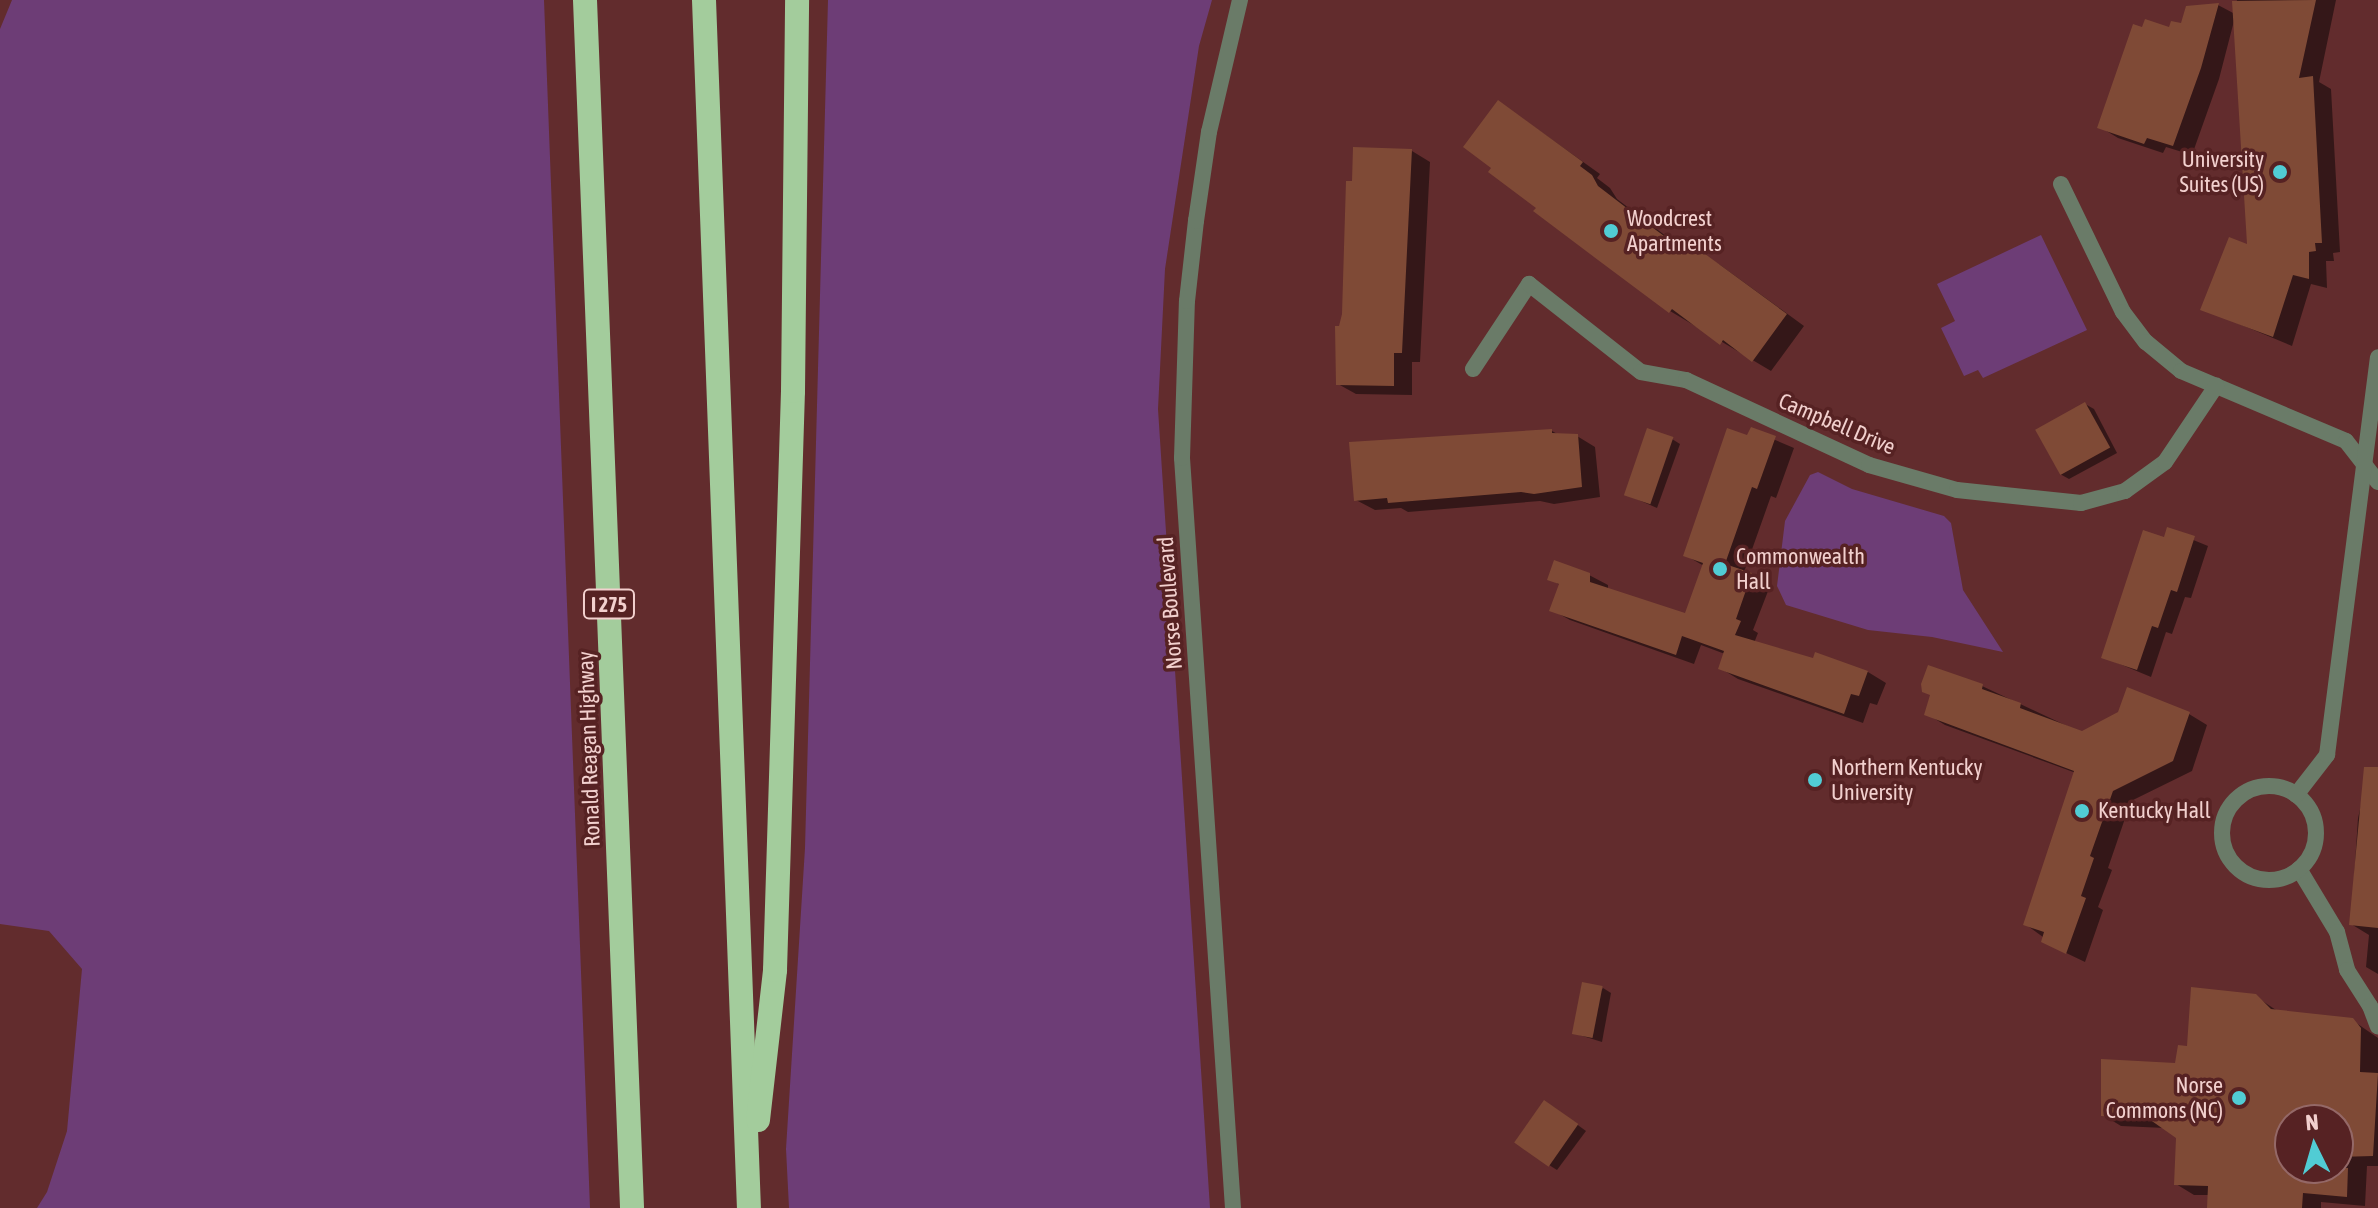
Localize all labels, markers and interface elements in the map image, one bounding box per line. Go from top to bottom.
place label: University Suites (US) [2179,146,2264,198]
marker: University Suites (US) [2271,163,2289,181]
place label: Woodcrest Apartments [1627,205,1722,256]
marker: Woodcrest Apartments [1602,222,1620,240]
street label: Campbell Drive [1775,388,1899,460]
street label: Norse Boulevard [1152,536,1188,670]
place label: Commonwealth Hall [1736,543,1865,594]
marker: Commonwealth Hall [1711,560,1729,578]
road number: I 275 [581,588,637,620]
street label: Ronald Reagan Highway [572,651,606,847]
place label: Northern Kentucky University [1831,754,1983,806]
marker: Northern Kentucky University [1806,771,1824,789]
place label: Kentucky Hall [2098,798,2211,824]
marker: Kentucky Hall [2073,802,2091,820]
place label: Norse Commons (NC) [2106,1072,2223,1124]
marker: Norse Commons (NC) [2230,1089,2248,1107]
north arrow [2274,1104,2354,1184]
text: N [2304,1109,2320,1136]

